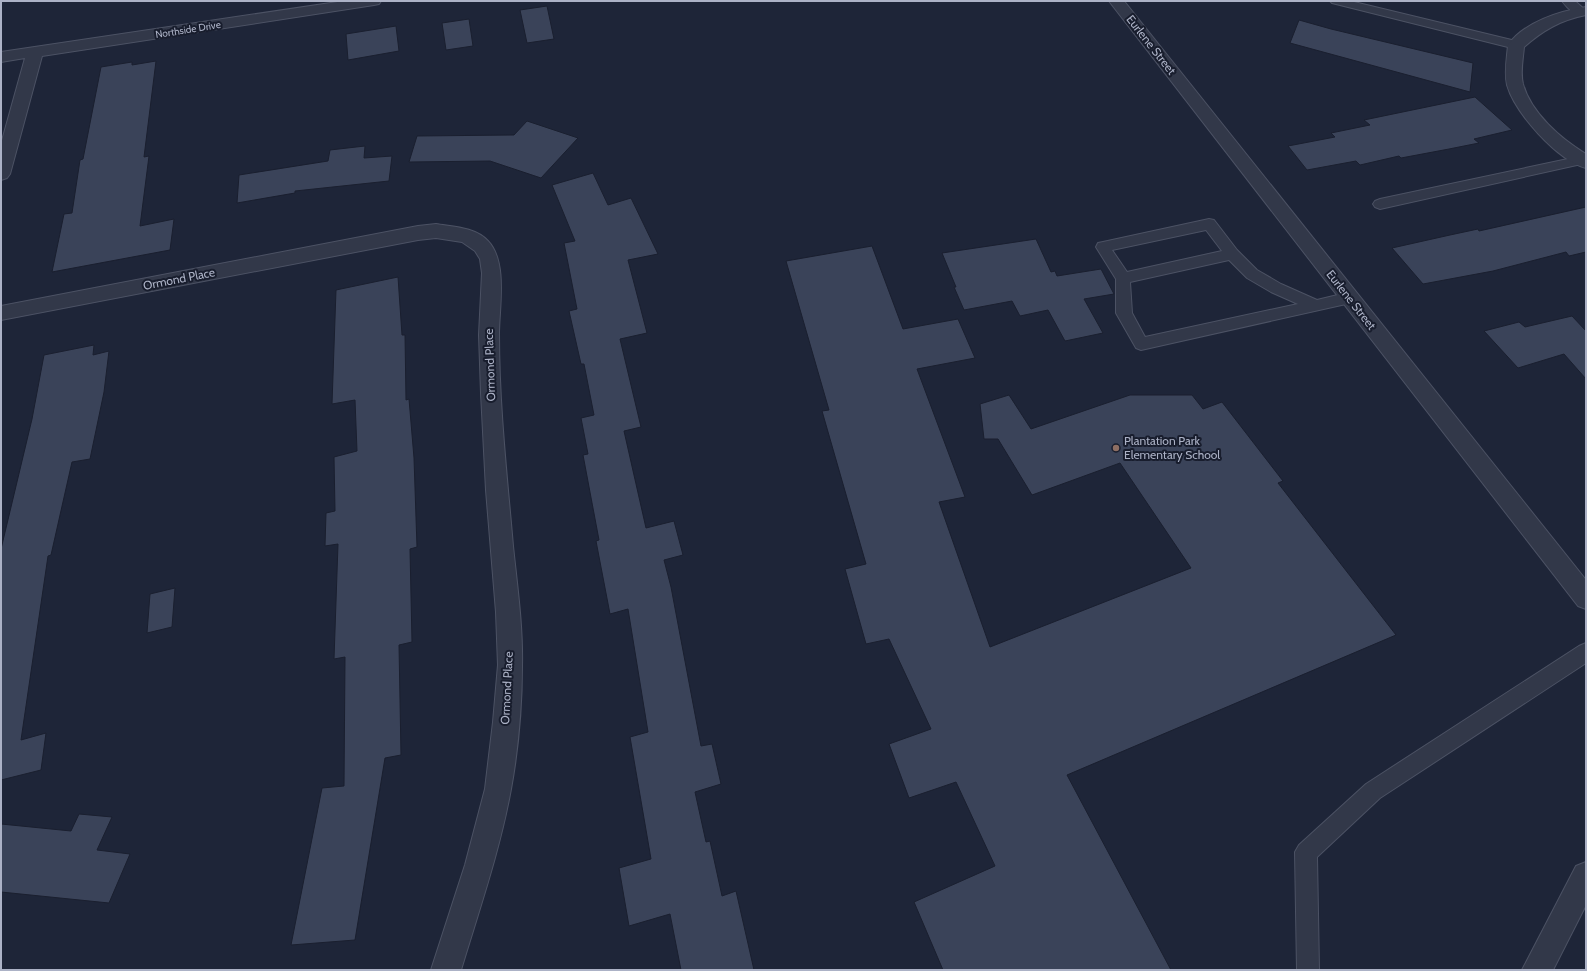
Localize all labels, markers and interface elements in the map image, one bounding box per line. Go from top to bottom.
street label: Eurlene Street [1123,12,1179,78]
street label: Northside Drive [154,18,222,41]
street label: Ormond Place [142,264,216,293]
street label: Eurlene Street [1323,267,1379,333]
street label: Ormond Place [481,328,498,402]
place label: Plantation Park Elementary School [1124,433,1220,462]
marker: Plantation Park Elementary School [1111,443,1121,453]
street label: Ormond Place [497,651,516,725]

